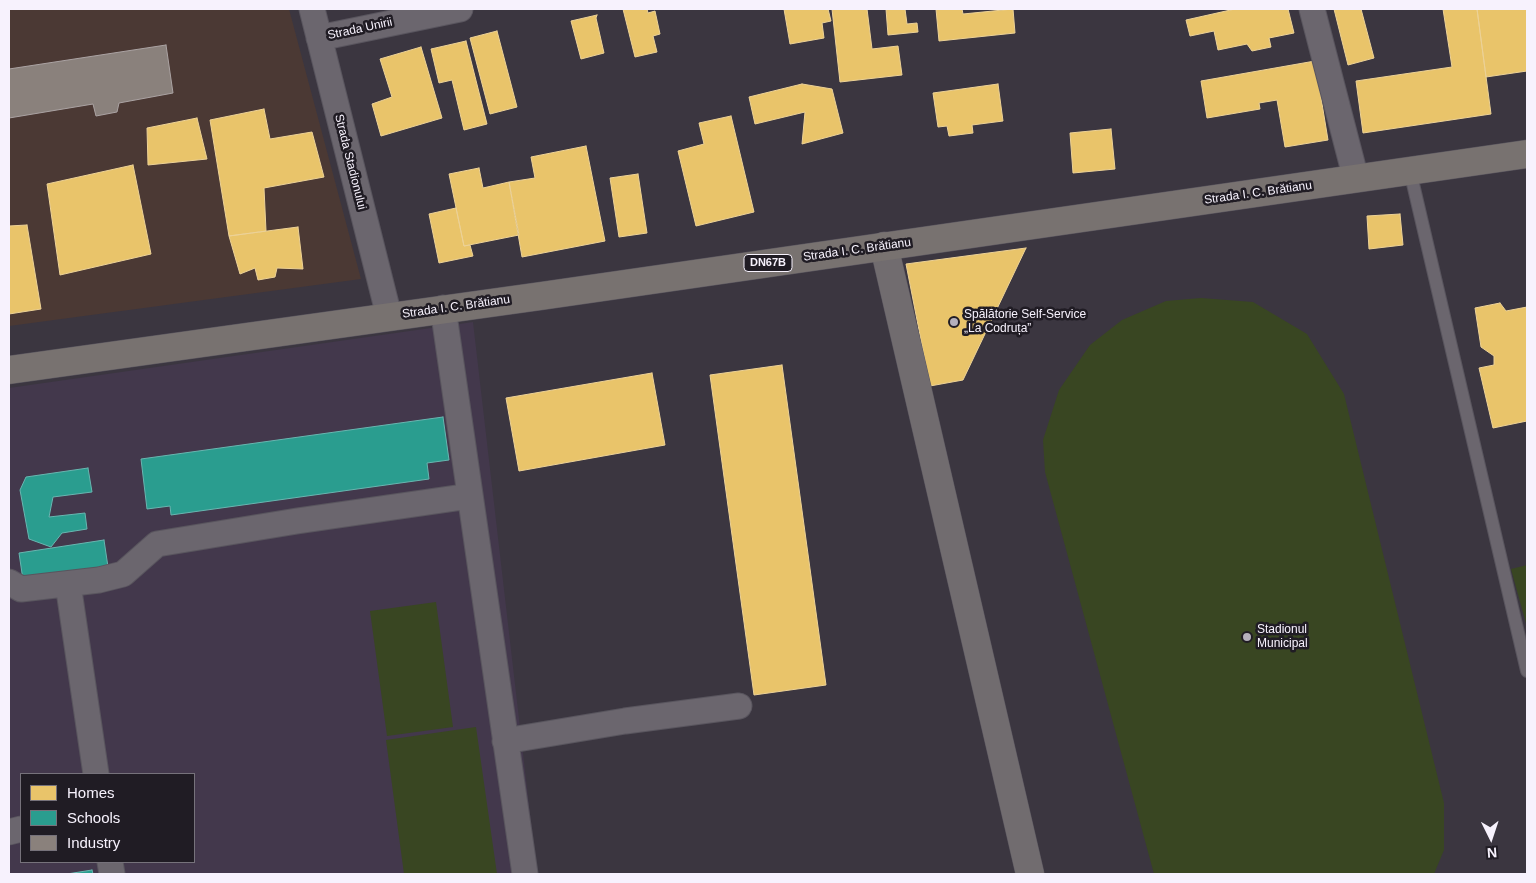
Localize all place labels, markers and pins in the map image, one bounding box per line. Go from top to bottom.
place label: Spălătorie Self-Service „La Codruța” [964,308,1086,336]
marker: Spălătorie Self-Service „La Codruța” [948,316,960,328]
place label: Stadionul Municipal [1257,623,1308,651]
marker: Stadionul Municipal [1241,631,1253,643]

